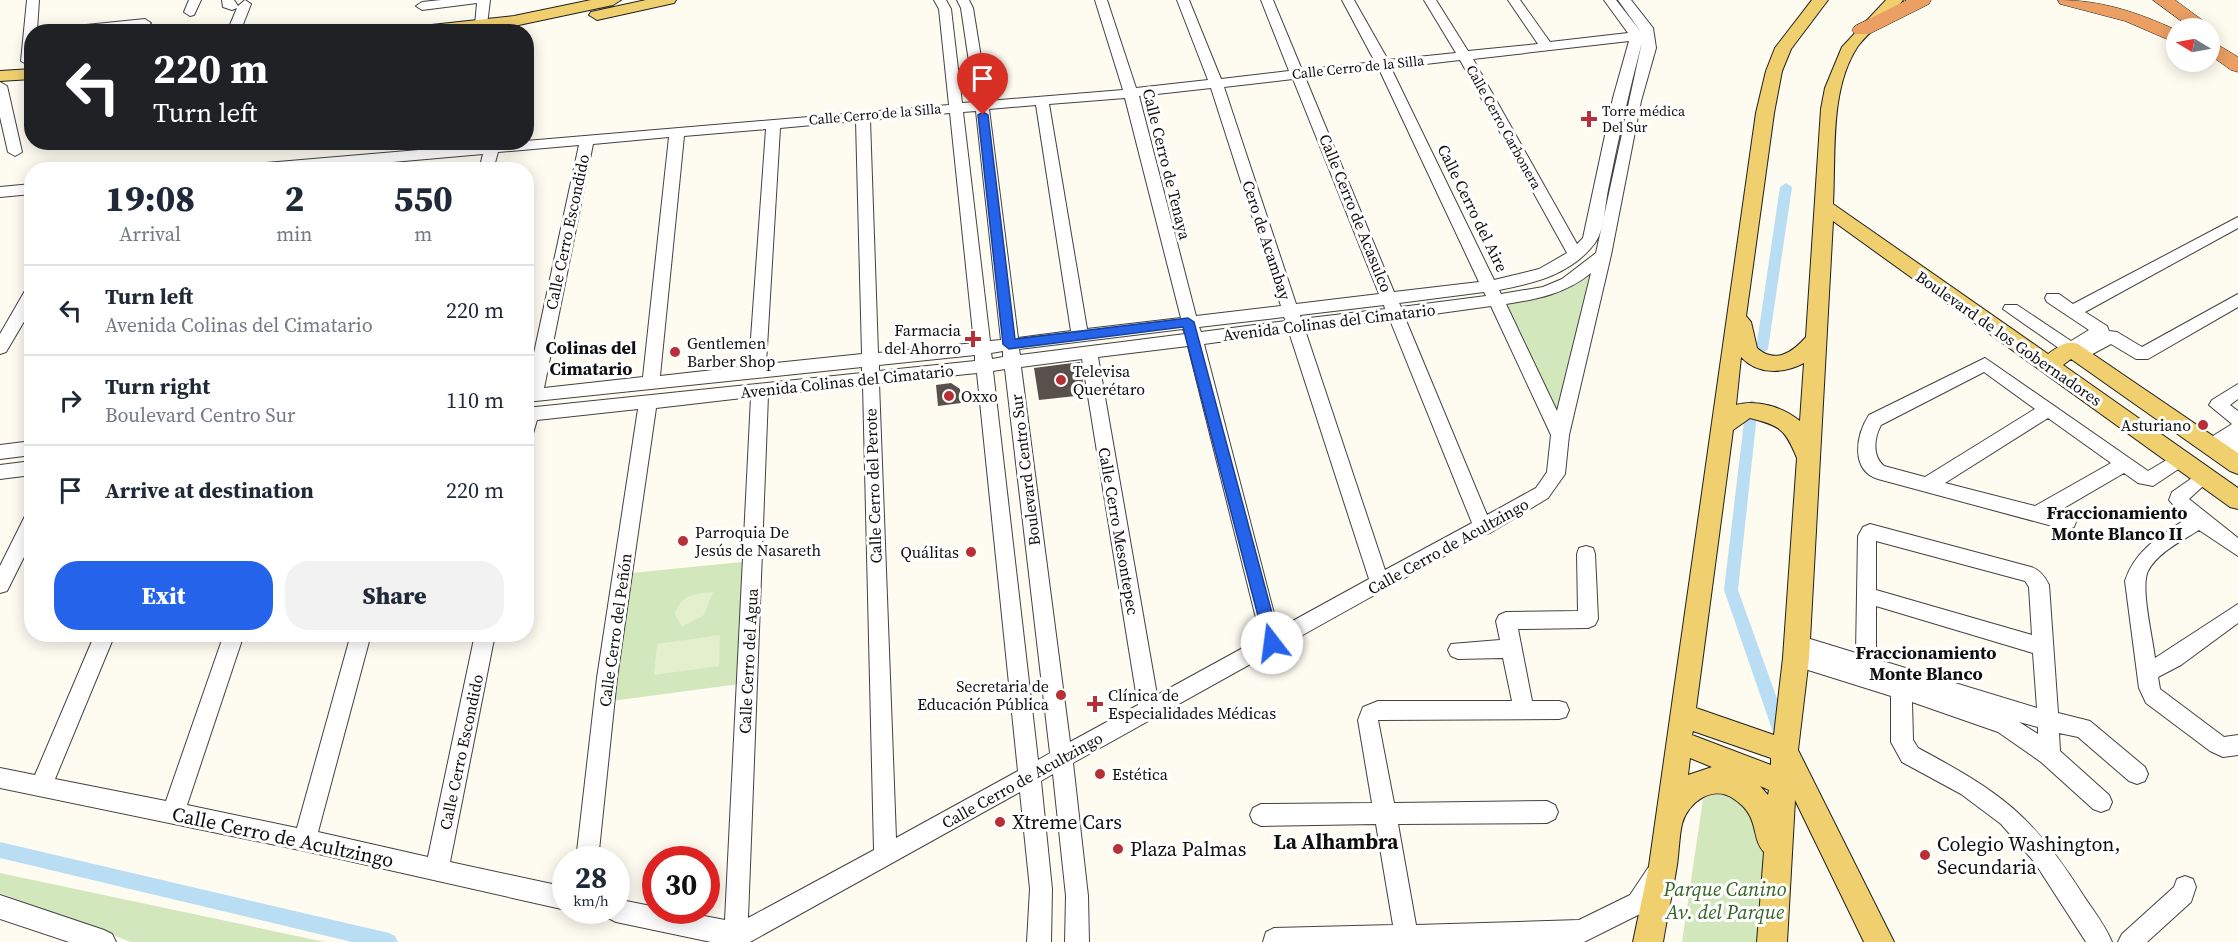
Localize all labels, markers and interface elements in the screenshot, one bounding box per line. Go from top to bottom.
north arrow [2166,18,2220,72]
map controls [2166,18,2220,72]
text: 220 m [153,39,268,97]
icon: left [54,48,132,126]
street label: Calle Cerro de la Silla [1291,50,1426,84]
pin [957,53,1008,115]
street label: Calle Cerro Carbonera [1461,61,1547,194]
icon: arrive [966,62,999,95]
street label: Calle Cerro de Tenaya [1138,86,1197,243]
text: Turn left [153,94,257,131]
street label: Calle Cerro de la Silla [808,98,943,130]
place label: Torre médica Del Sur [1602,101,1686,137]
marker: Torre médica Del Sur [1580,110,1598,128]
street label: Calle Cerro de Acasulco [1314,131,1398,296]
street label: Calle Cerro del Aire [1433,140,1513,276]
street label: Calle Cerro Escondido [540,152,594,312]
text: 19:08 [105,174,195,223]
text: 2 [284,174,304,223]
text: 550 [393,174,453,223]
street label: Cero de Acambay [1237,177,1297,303]
text: Arrival [119,220,181,248]
text: min [276,220,312,248]
text: m [414,220,432,248]
street label: Boulevard de los Gobernadores [1912,265,2106,411]
text: Turn left [105,281,193,311]
icon: left [54,294,87,327]
text: 220 m [446,295,504,325]
street label: Avenida Colinas del Cimatario [1221,298,1437,346]
text: Avenida Colinas del Cimatario [105,311,373,339]
place label: Farmacia del Ahorro [884,319,962,359]
place label: Gentlemen Barber Shop [687,332,775,372]
marker: Farmacia del Ahorro [966,332,980,346]
district label: Colinas del Cimatario [546,335,637,381]
marker: Gentlemen Barber Shop [668,345,682,359]
street label: Avenida Colinas del Cimatario [739,359,955,403]
place label: Televisa Querétaro [1073,360,1145,400]
text: Turn right [105,371,210,401]
marker: Televisa Querétaro [1054,373,1068,387]
icon: right [54,384,87,417]
text: 110 m [446,385,504,415]
place label: Oxxo [961,385,998,407]
marker: Oxxo [942,389,956,403]
street label: Boulevard Centro Sur [1005,393,1045,547]
text: Boulevard Centro Sur [105,401,296,429]
street label: Calle Cerro del Perote [859,408,887,564]
place label: Asturiano [2121,414,2191,436]
marker: Asturiano [2196,418,2210,432]
street label: Calle Cerro Mesontepec [1093,445,1145,617]
icon: arrive [54,474,87,507]
text: Arrive at destination [105,475,314,505]
text: 220 m [446,475,504,505]
street label: Calle Cerro de Acultzingo [1364,492,1533,599]
district label: Fraccionamiento Monte Blanco II [2047,500,2187,546]
place label: Parroquia De Jesús de Nasareth [694,521,821,561]
marker: Parroquia De Jesús de Nasareth [676,534,690,548]
place label: Quálitas [900,541,959,563]
marker: Quálitas [964,545,978,559]
street label: Calle Cerro del Peñón [593,552,637,708]
button: Exit [54,561,273,630]
button: Share [285,561,504,630]
street label: Calle Cerro del Agua [733,587,763,734]
position arrow [1240,611,1304,675]
district label: Fraccionamiento Monte Blanco [1856,640,1996,686]
street label: Calle Cerro Escondido [434,672,488,832]
place label: Secretaria de Educación Pública [917,675,1050,715]
place label: Clínica de Especialidades Médicas [1108,684,1276,724]
marker: Secretaria de Educación Pública [1054,688,1068,702]
marker: Clínica de Especialidades Médicas [1086,695,1104,713]
street label: Calle Cerro de Acultzingo [938,726,1107,833]
place label: Estética [1112,763,1169,785]
marker: Estética [1093,767,1107,781]
street label: Calle Cerro de Acultzingo [170,800,396,874]
place label: Xtreme Cars [1012,808,1122,836]
marker: Xtreme Cars [993,815,1007,829]
district label: La Alhambra [1274,827,1399,856]
place label: Colegio Washington, Secundaria [1937,830,2120,881]
place label: Plaza Palmas [1130,835,1246,863]
marker: Plaza Palmas [1111,842,1125,856]
speed limit sign: 30 [642,846,720,924]
marker: Colegio Washington, Secundaria [1918,848,1932,862]
text: 28 [575,857,607,898]
park label: Parque Canino Av. del Parque [1663,875,1787,926]
text: km/h [573,890,609,911]

